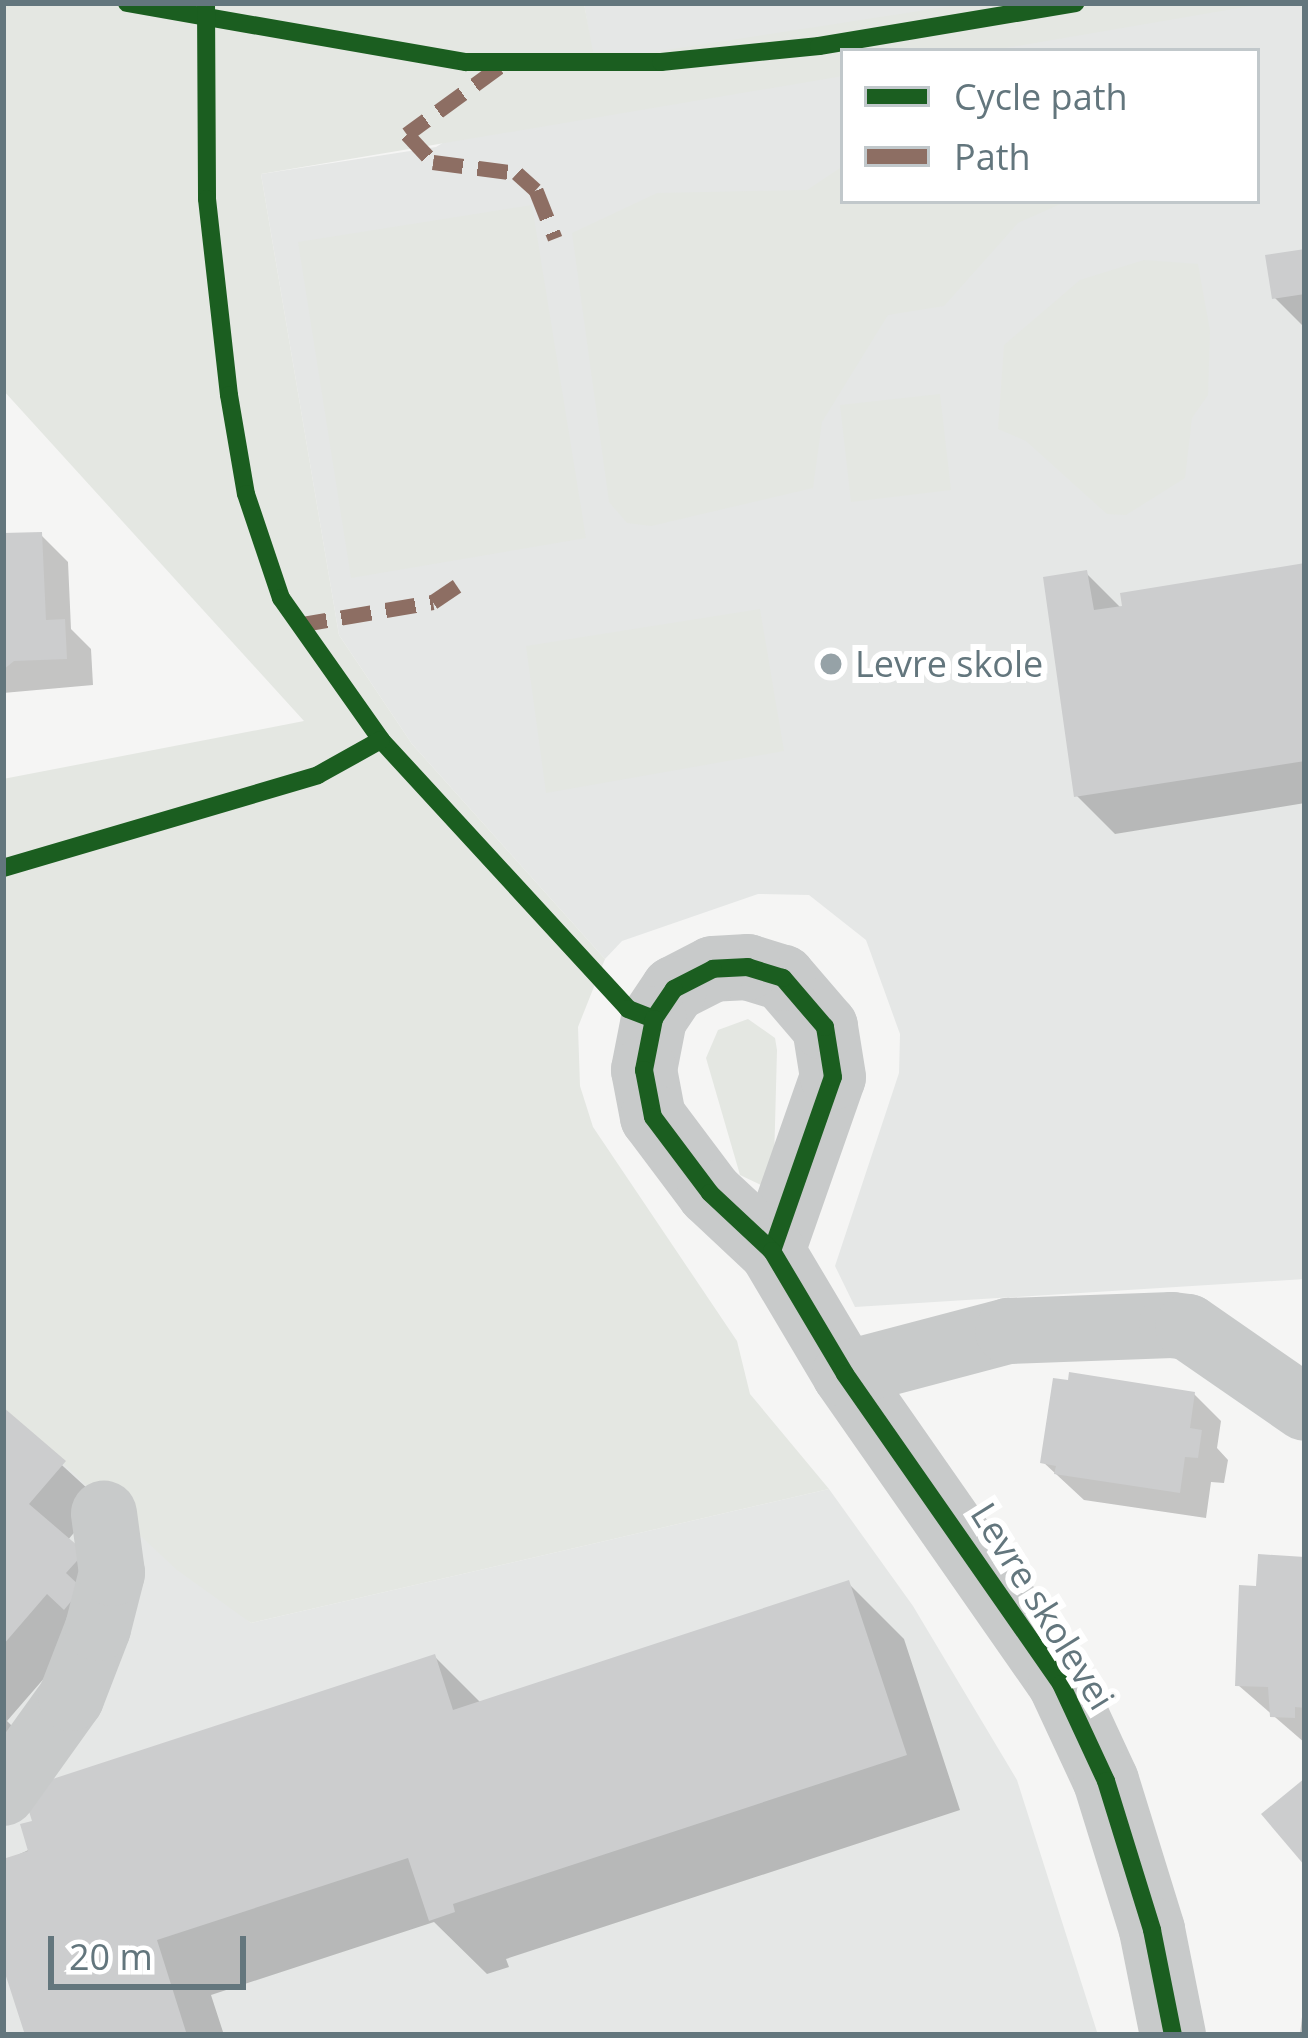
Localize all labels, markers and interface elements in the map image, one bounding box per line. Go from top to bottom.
legend [840,48,1260,204]
text: Cycle path [954,72,1128,121]
text: Path [954,132,1031,181]
place label: Levre skole [855,642,1043,686]
marker: Levre skole [818,651,844,677]
street label: Levre skolevei [962,1495,1124,1717]
scale bar [54,1912,252,1986]
text: 20 m [69,1932,153,1981]

